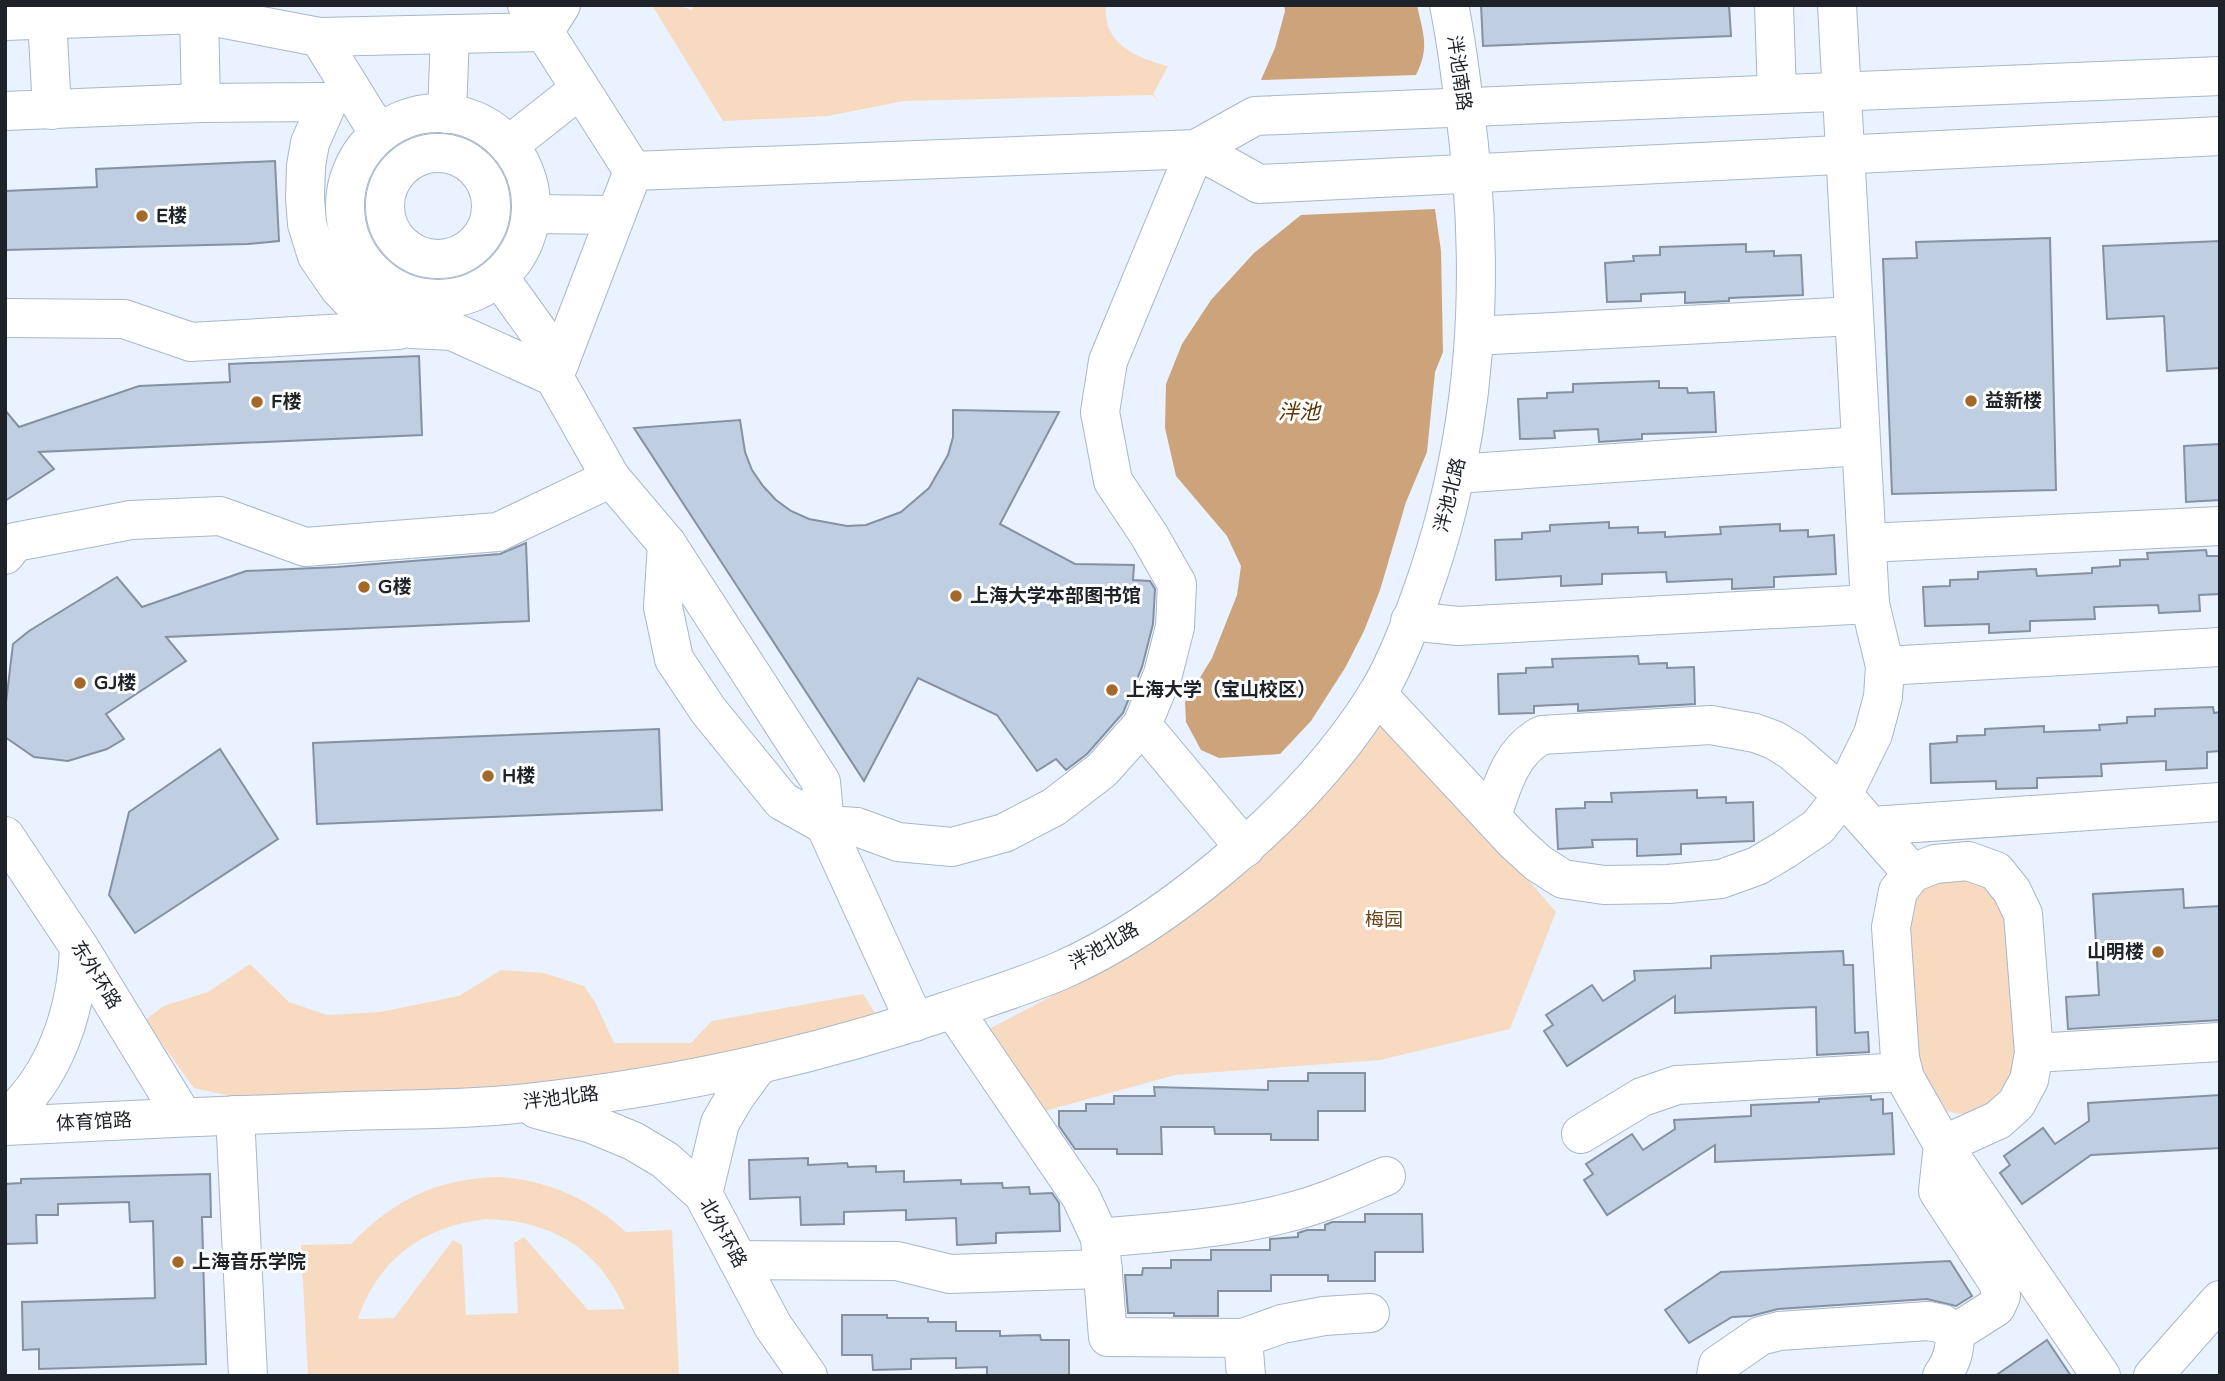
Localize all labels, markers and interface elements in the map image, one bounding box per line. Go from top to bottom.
street label: 泮池南路 [1443,34,1475,112]
place label: E楼 [156,205,187,227]
marker: E楼 [134,208,150,224]
place label: 益新楼 [1985,390,2042,412]
place label: F楼 [271,391,302,413]
marker: 益新楼 [1963,393,1979,409]
marker: F楼 [249,394,265,410]
water label: 泮池 [1278,400,1322,425]
street label: 泮池北路 [1430,455,1470,535]
place label: G楼 [378,576,411,598]
marker: G楼 [356,579,372,595]
place label: 上海大学本部图书馆 [970,585,1141,607]
marker: 上海大学本部图书馆 [948,588,964,604]
place label: GJ楼 [94,672,136,694]
marker: GJ楼 [72,675,88,691]
place label: 上海大学（宝山校区） [1126,679,1316,701]
marker: 上海大学（宝山校区） [1104,682,1120,698]
place label: H楼 [502,765,535,787]
marker: H楼 [480,768,496,784]
park label: 梅园 [1365,909,1403,931]
street label: 泮池北路 [1065,918,1143,974]
street label: 东外环路 [67,937,125,1013]
place label: 山明楼 [2087,941,2144,963]
marker: 山明楼 [2150,944,2166,960]
street label: 泮池北路 [522,1082,600,1114]
street label: 体育馆路 [55,1109,133,1135]
street label: 北外环路 [695,1194,751,1272]
place label: 上海音乐学院 [192,1251,306,1273]
marker: 上海音乐学院 [170,1254,186,1270]

